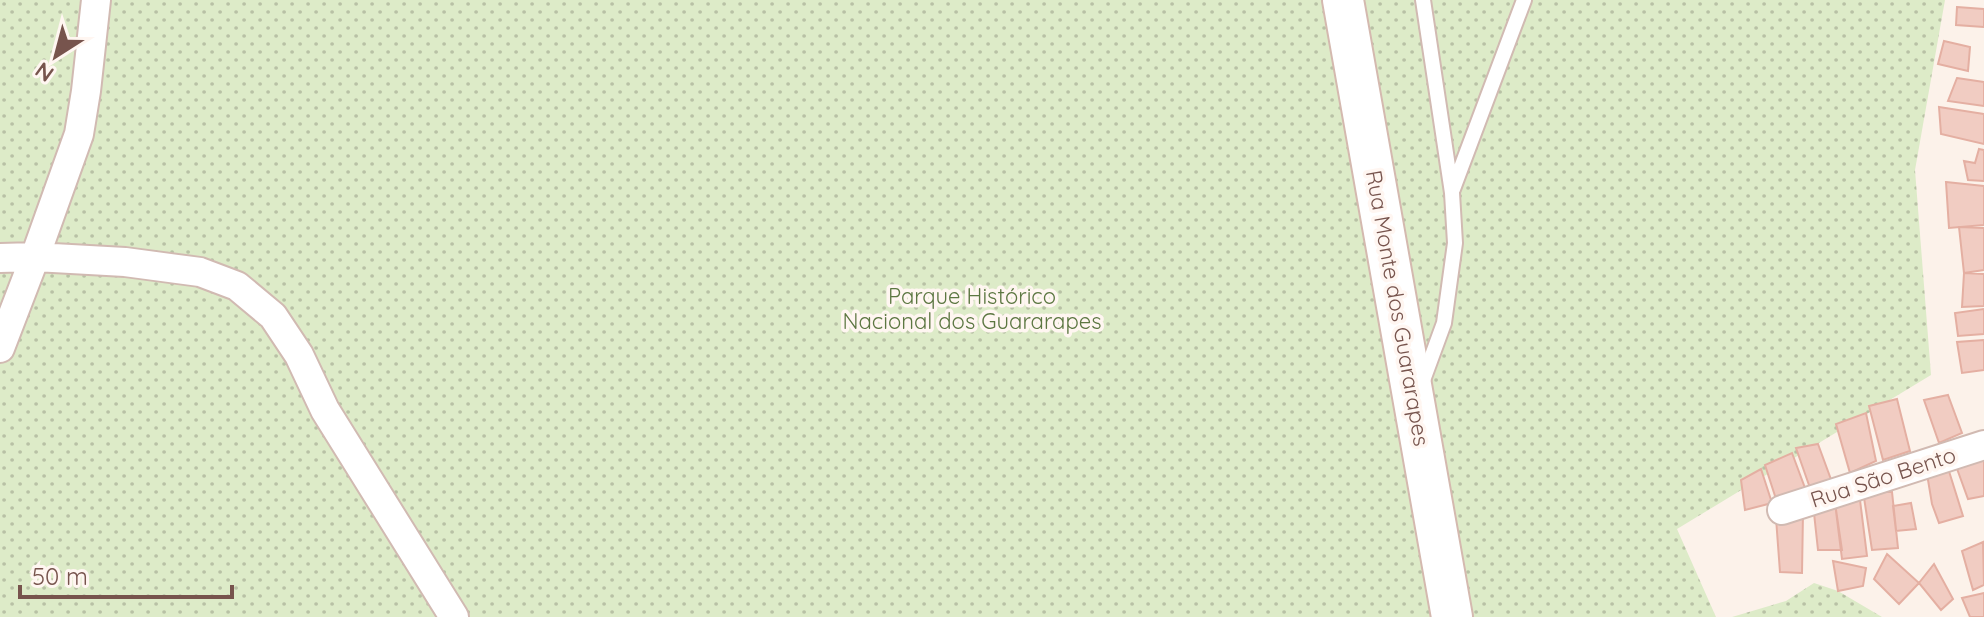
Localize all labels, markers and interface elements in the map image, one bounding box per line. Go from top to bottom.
north arrow [16,16,96,96]
text: N [29,56,59,88]
street label: Rua Monte dos Guararapes [1360,168,1436,448]
park label: Parque Histórico Nacional dos Guararapes [842,282,1102,335]
street label: Rua São Bento [1807,440,1959,514]
scale bar [20,549,232,599]
text: 50 m [32,561,88,591]

